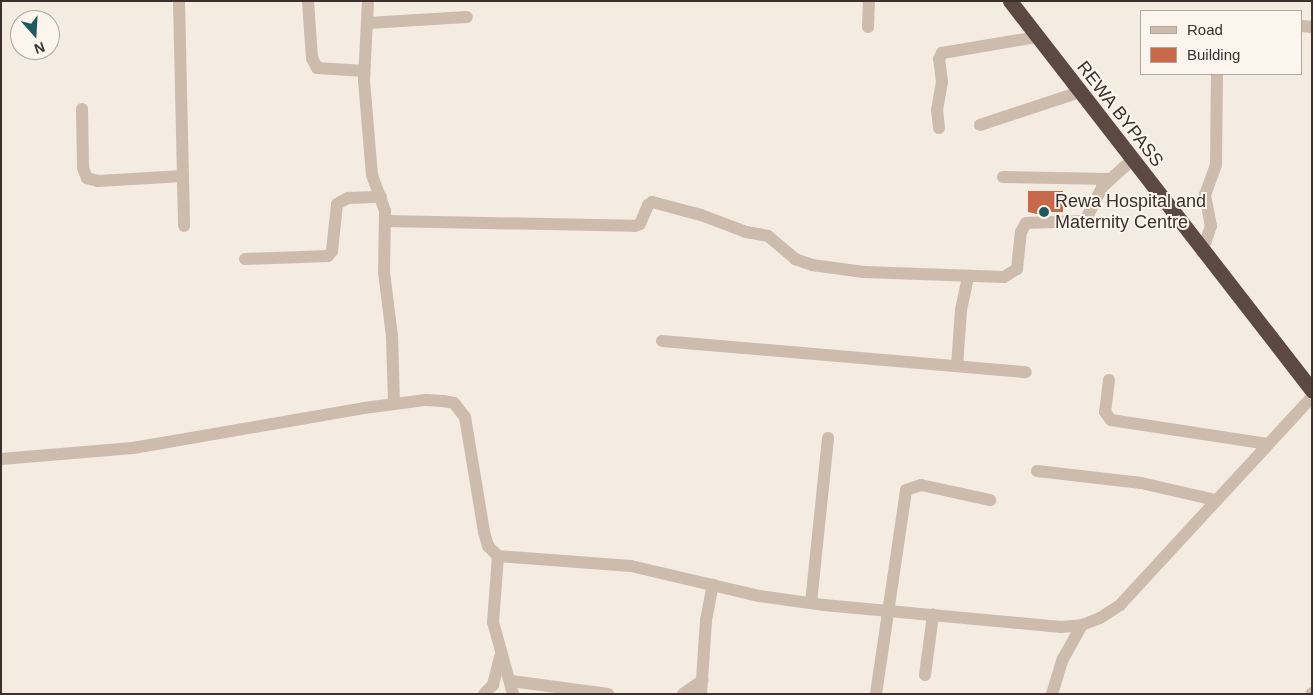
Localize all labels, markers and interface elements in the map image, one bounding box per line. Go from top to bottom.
north arrow [10,10,60,60]
legend [1140,10,1303,75]
text: Road [1187,21,1223,38]
text: N [32,39,47,57]
text: Building [1187,46,1240,63]
street label: REWA BYPASS [1072,57,1168,171]
place label: Rewa Hospital and Maternity Centre [1055,191,1206,233]
marker: Rewa Hospital and Maternity Centre [1037,205,1051,219]

